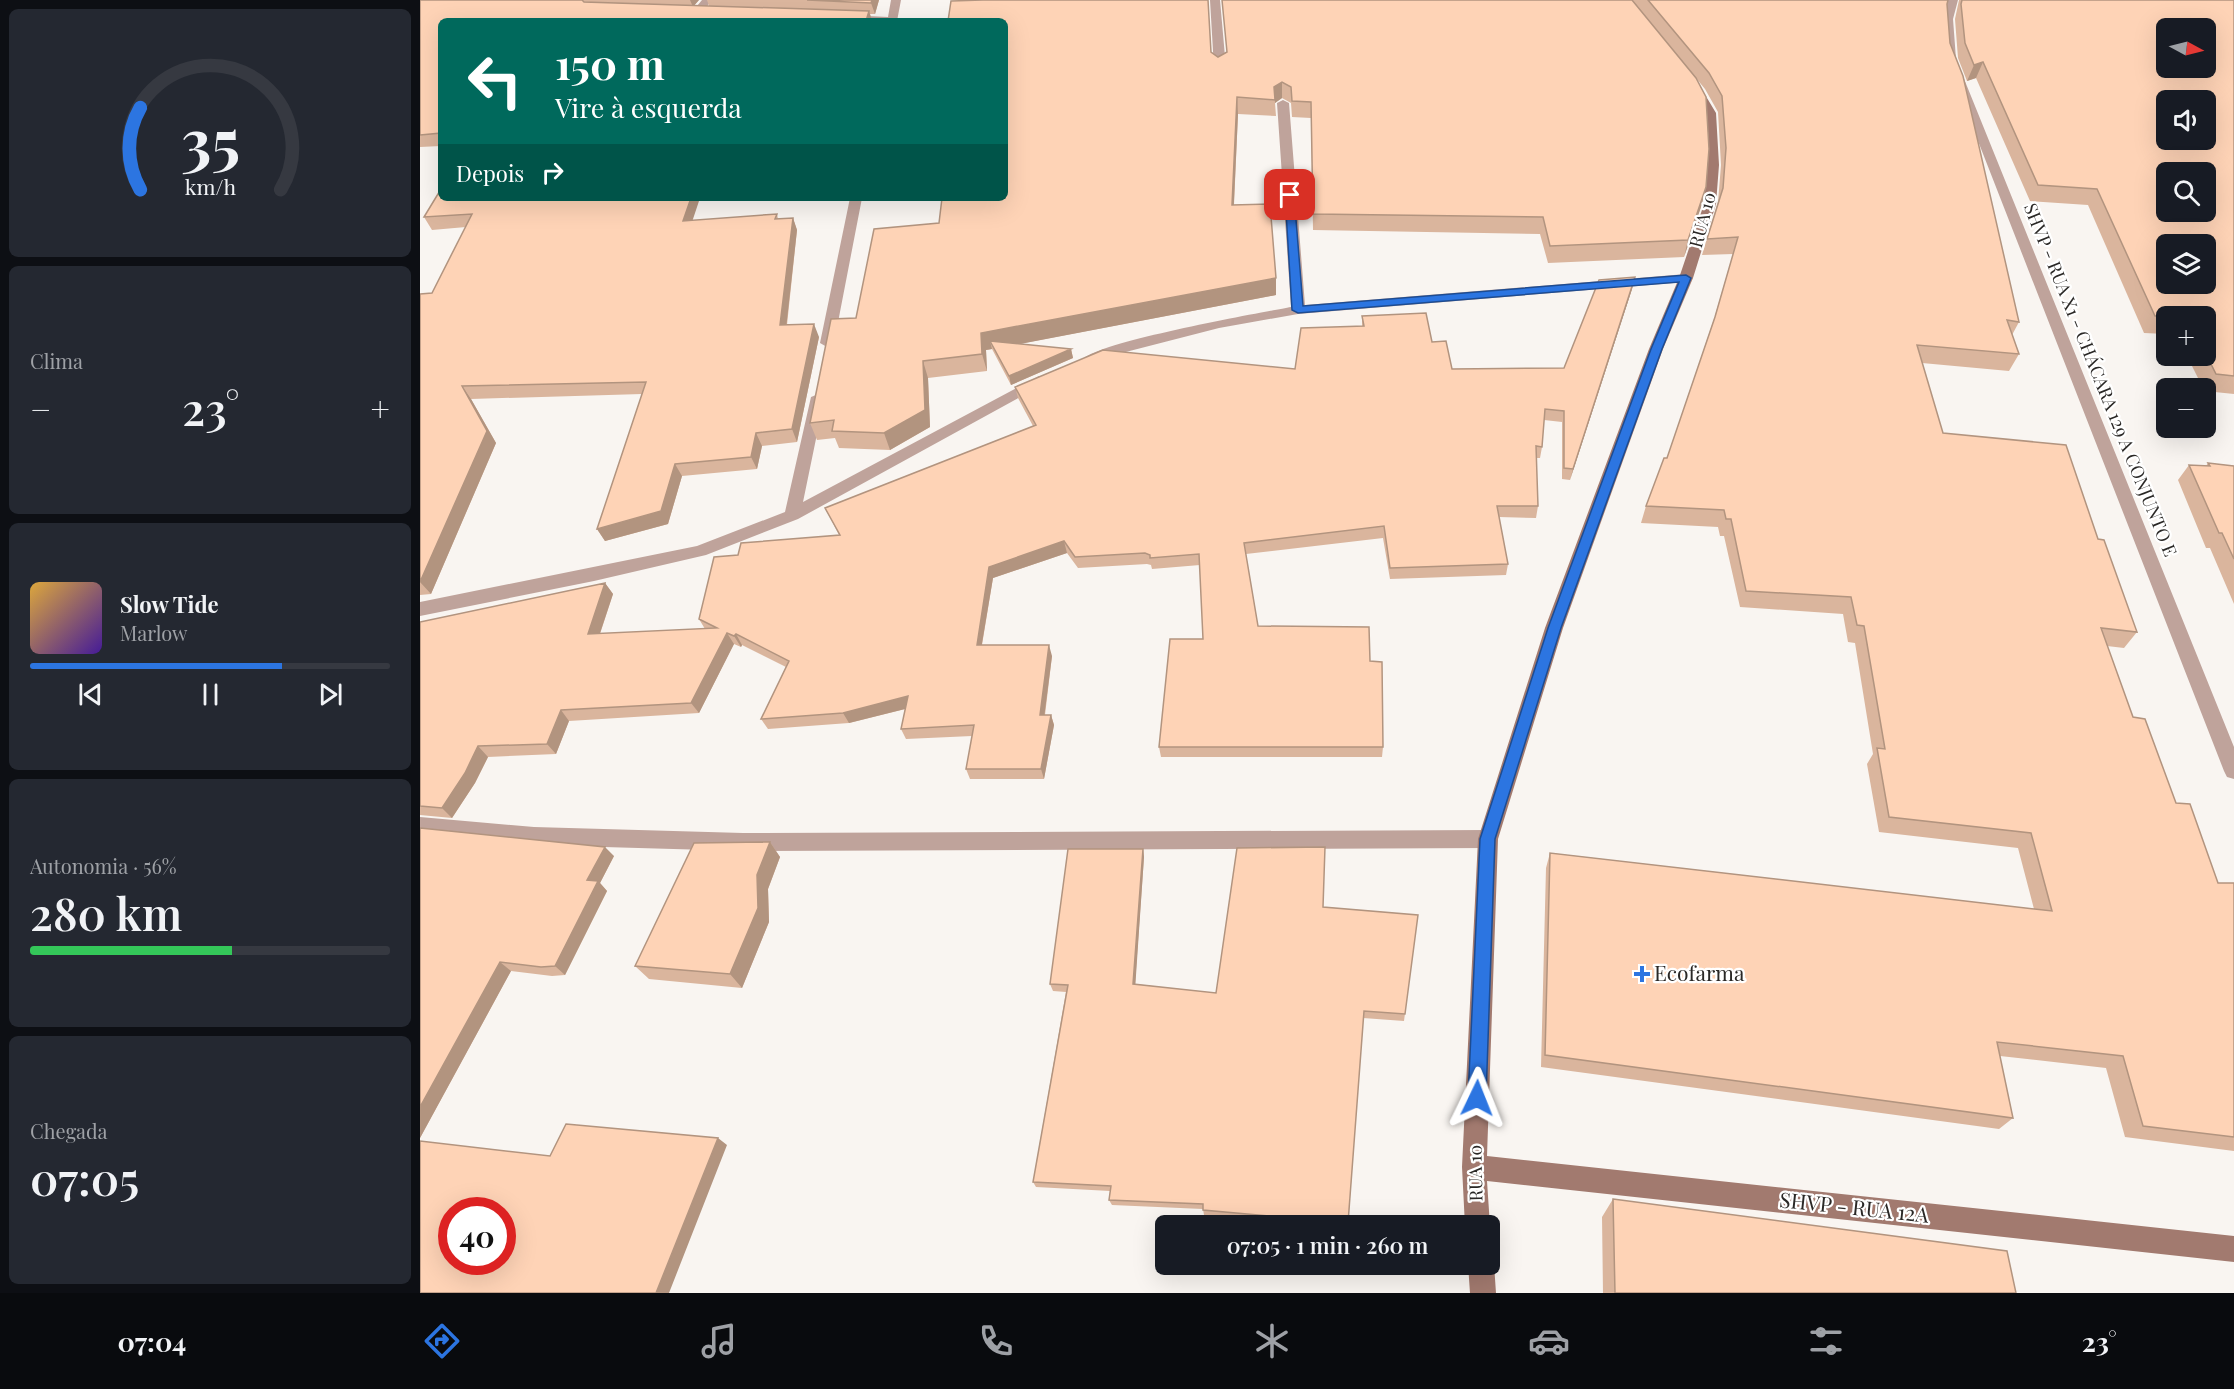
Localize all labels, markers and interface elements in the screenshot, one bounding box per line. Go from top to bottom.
north arrow [2156,18,2216,78]
map controls [2156,18,2216,438]
text: 150 m [555,35,665,91]
icon: left [456,42,534,120]
text: Vire à esquerda [555,89,742,125]
button: sound [2156,90,2216,150]
text: 35 [180,96,240,180]
icon: right [536,156,569,189]
text: Depois [456,158,524,188]
button: search [2156,162,2216,222]
pin [1264,169,1315,220]
text: km/h [184,172,236,200]
icon: arrive [1273,178,1306,211]
street label: RUA 10 [1683,189,1721,250]
street label: SHVP - RUA X1 - CHÁCARA 129 A CONJUNTO E [2019,199,2183,560]
button: layers [2156,234,2216,294]
button: + [2156,306,2216,366]
text: Clima [30,347,83,374]
text: 23° [182,377,240,437]
button: − [2156,378,2216,438]
text: − [30,386,51,430]
text: + [371,386,390,430]
text: Slow Tide [120,589,219,619]
text: Marlow [120,619,188,646]
icon: previous [74,678,107,711]
icon: pause [194,678,227,711]
icon: next [314,678,347,711]
text: Autonomia · 56% [30,852,177,879]
text: 280 km [30,882,182,942]
place label: Ecofarma [1654,958,1745,986]
marker: Ecofarma [1635,967,1649,981]
position arrow [1445,1066,1509,1130]
text: Chegada [30,1117,108,1144]
street label: RUA 10 [1463,1145,1487,1202]
text: 07:05 [30,1147,139,1207]
street label: SHVP - RUA 12A [1778,1184,1931,1228]
speed limit sign: 40 [438,1197,516,1275]
text: 07:05 · 1 min · 260 m [1227,1230,1428,1260]
icon: directions [421,1320,463,1362]
icon: music [698,1320,740,1362]
icon: phone [975,1320,1017,1362]
icon: climate [1251,1320,1293,1362]
icon: car [1528,1320,1570,1362]
icon: filters [1805,1320,1847,1362]
text: 07:04 [117,1323,186,1359]
text: 23° [2082,1323,2117,1359]

